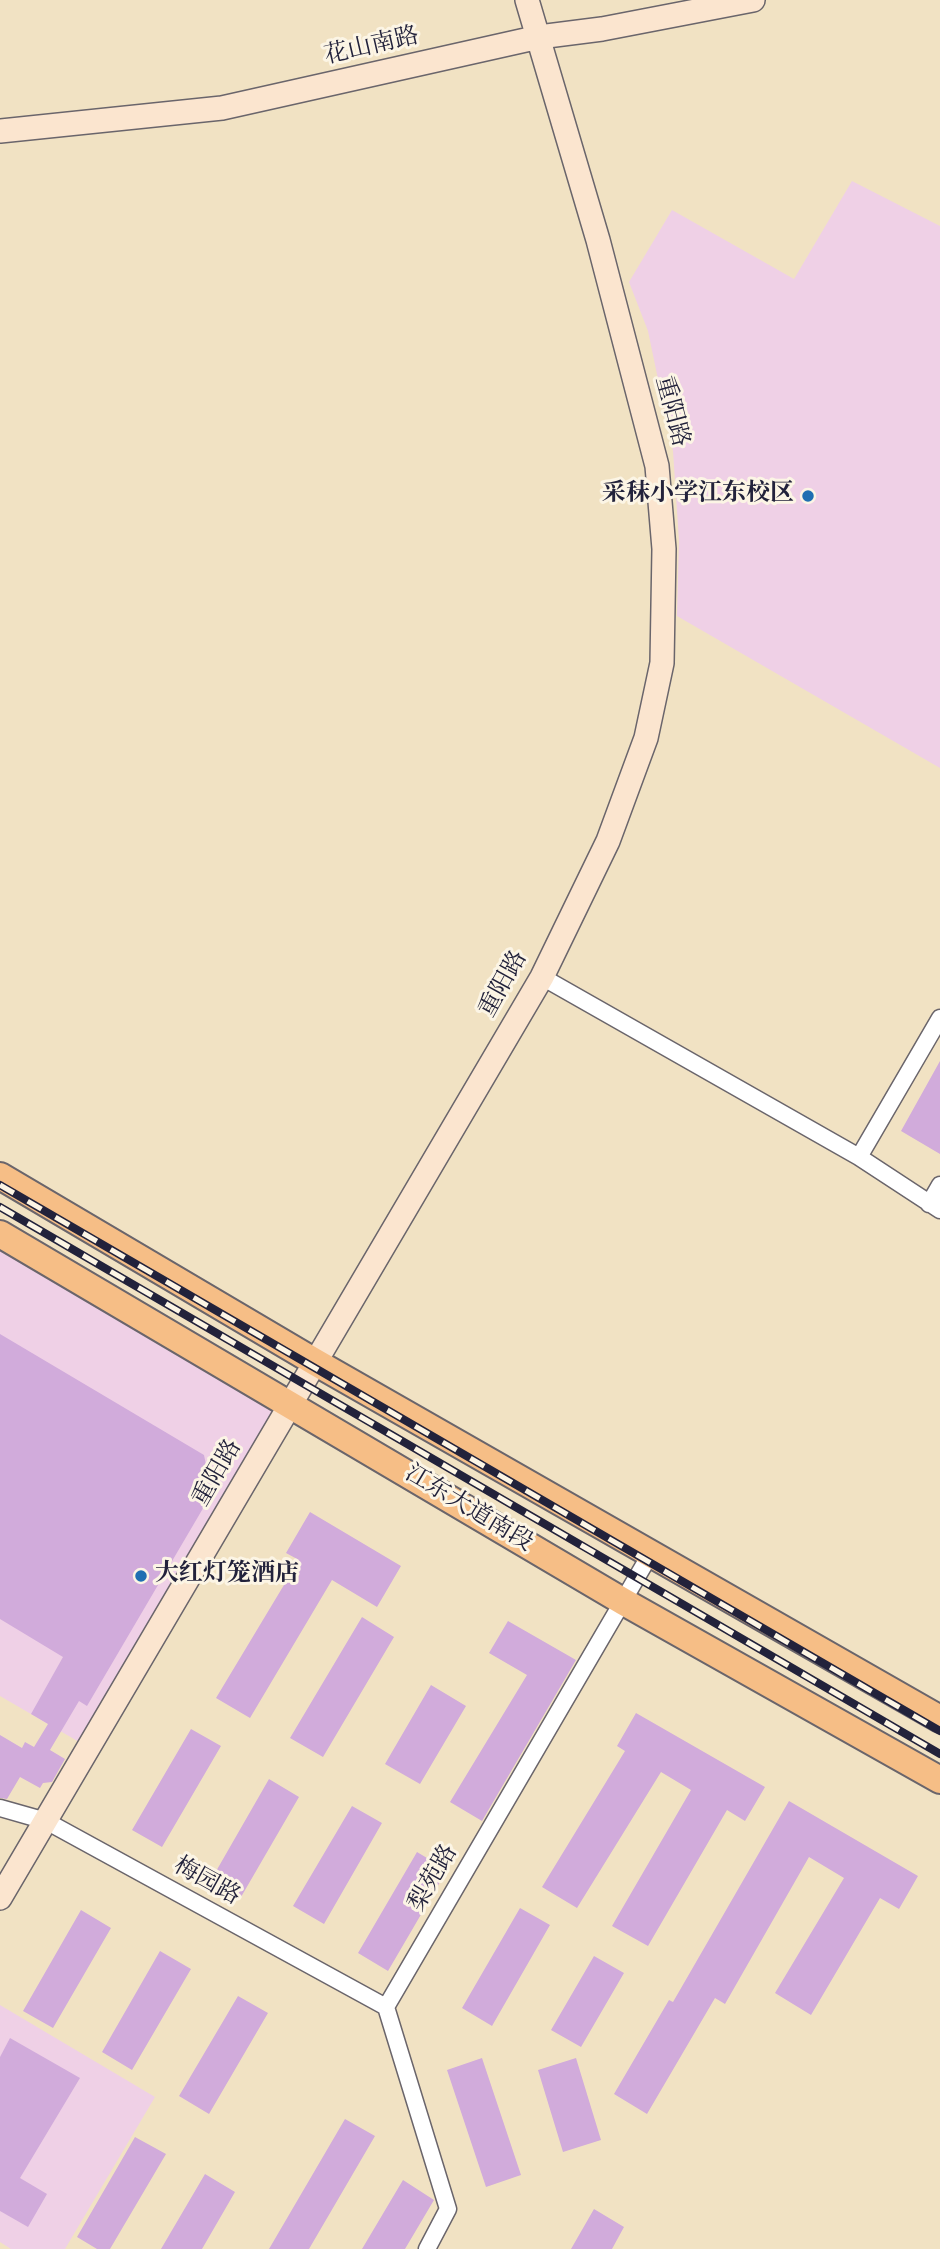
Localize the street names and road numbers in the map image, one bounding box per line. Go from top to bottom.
street label: 花山南路 [322,23,422,73]
street label: 重阳路 [647,373,693,451]
street label: 重阳路 [475,947,535,1023]
street label: 重阳路 [189,1436,249,1512]
street label: 江东大道南段 [399,1461,537,1559]
street label: 梨苑路 [405,1841,465,1917]
street label: 梅园路 [168,1853,244,1913]

